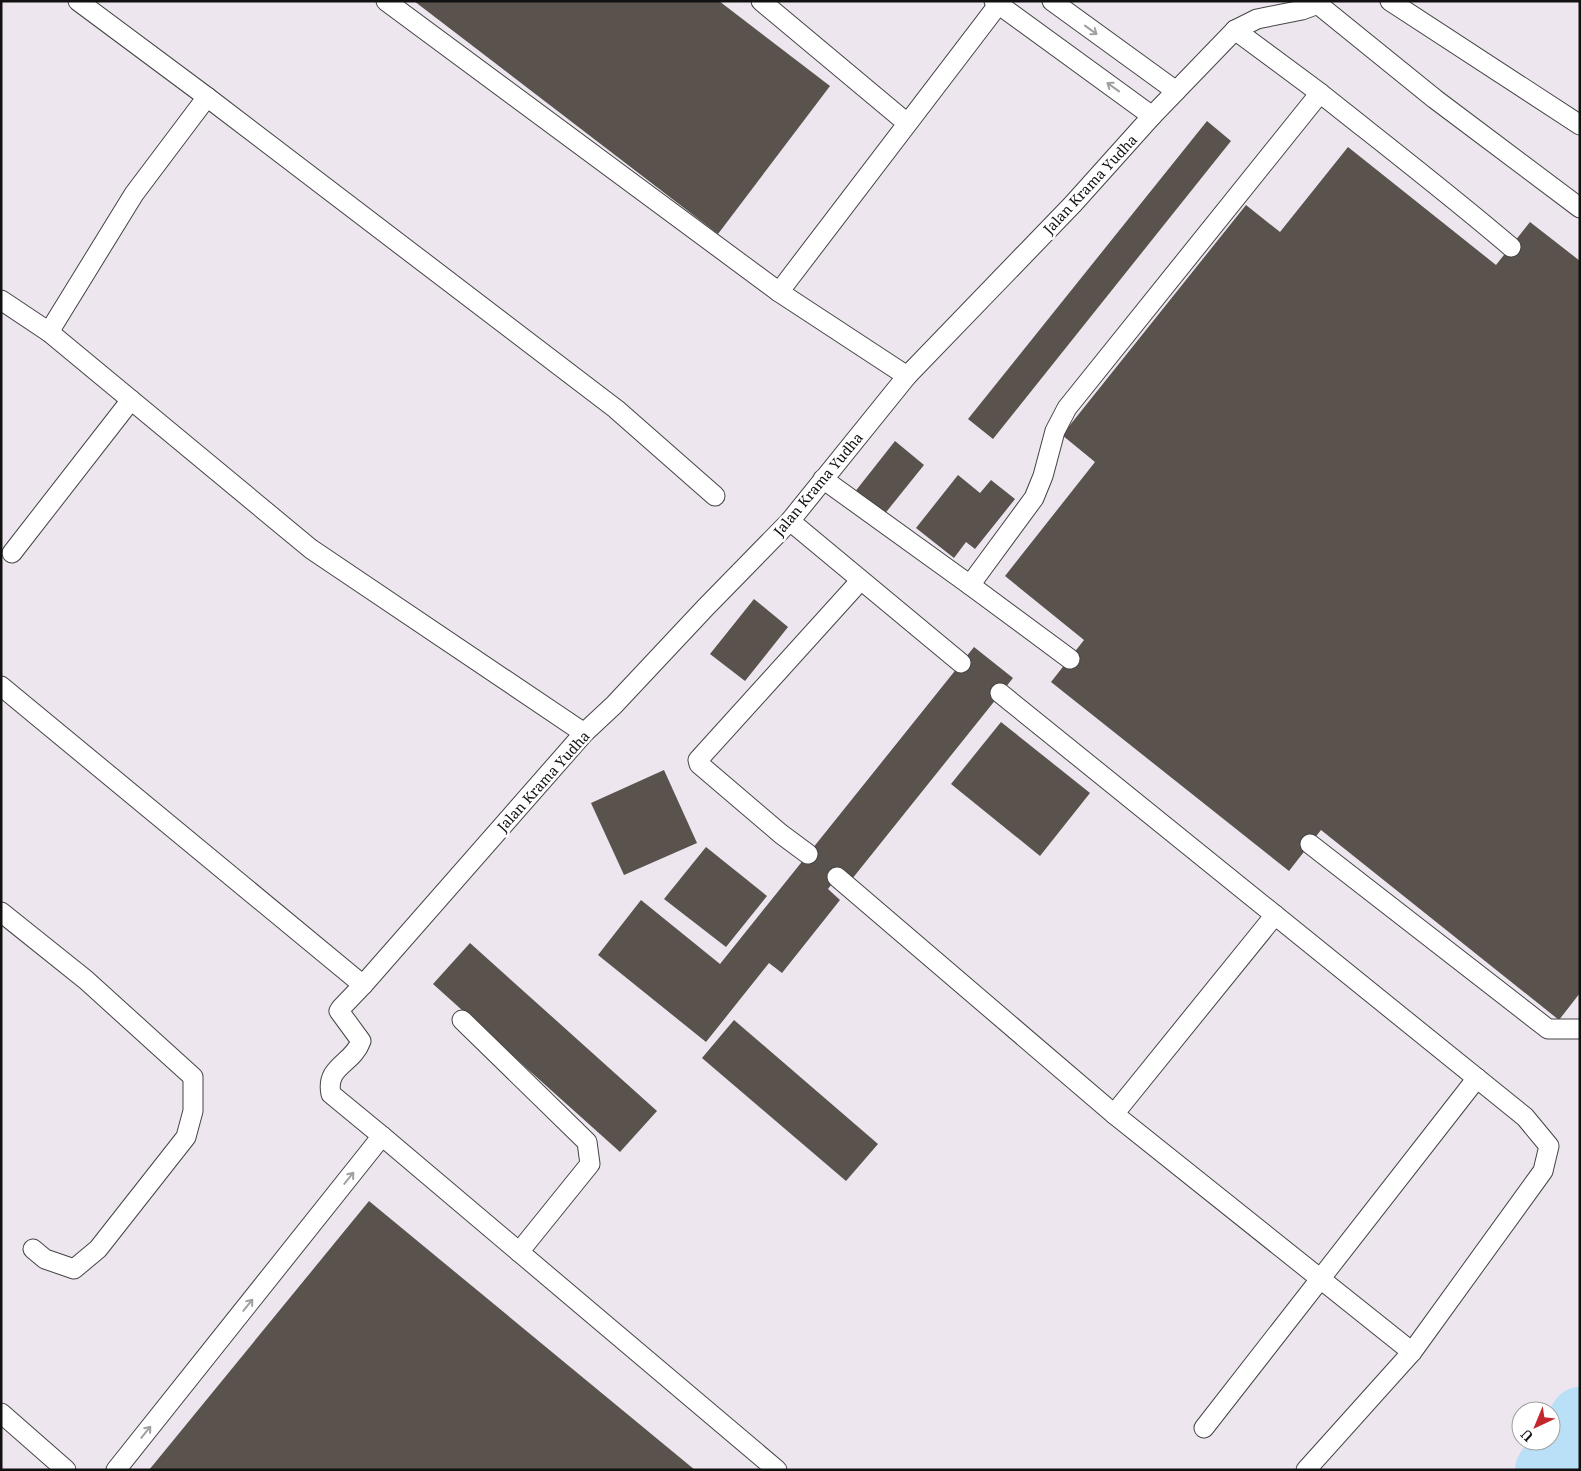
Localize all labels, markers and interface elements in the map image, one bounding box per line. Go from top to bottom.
one-way arrow [1084,25,1098,35]
one-way arrow [1106,82,1120,92]
street label: Jalan Krama Yudha [1038,130,1141,239]
street label: Jalan Krama Yudha [768,428,867,540]
street label: Jalan Krama Yudha [492,726,593,836]
one-way arrow [343,1171,354,1184]
one-way arrow [242,1298,253,1311]
north arrow [1511,1401,1561,1451]
one-way arrow [141,1425,152,1438]
text: U [1516,1425,1537,1446]

